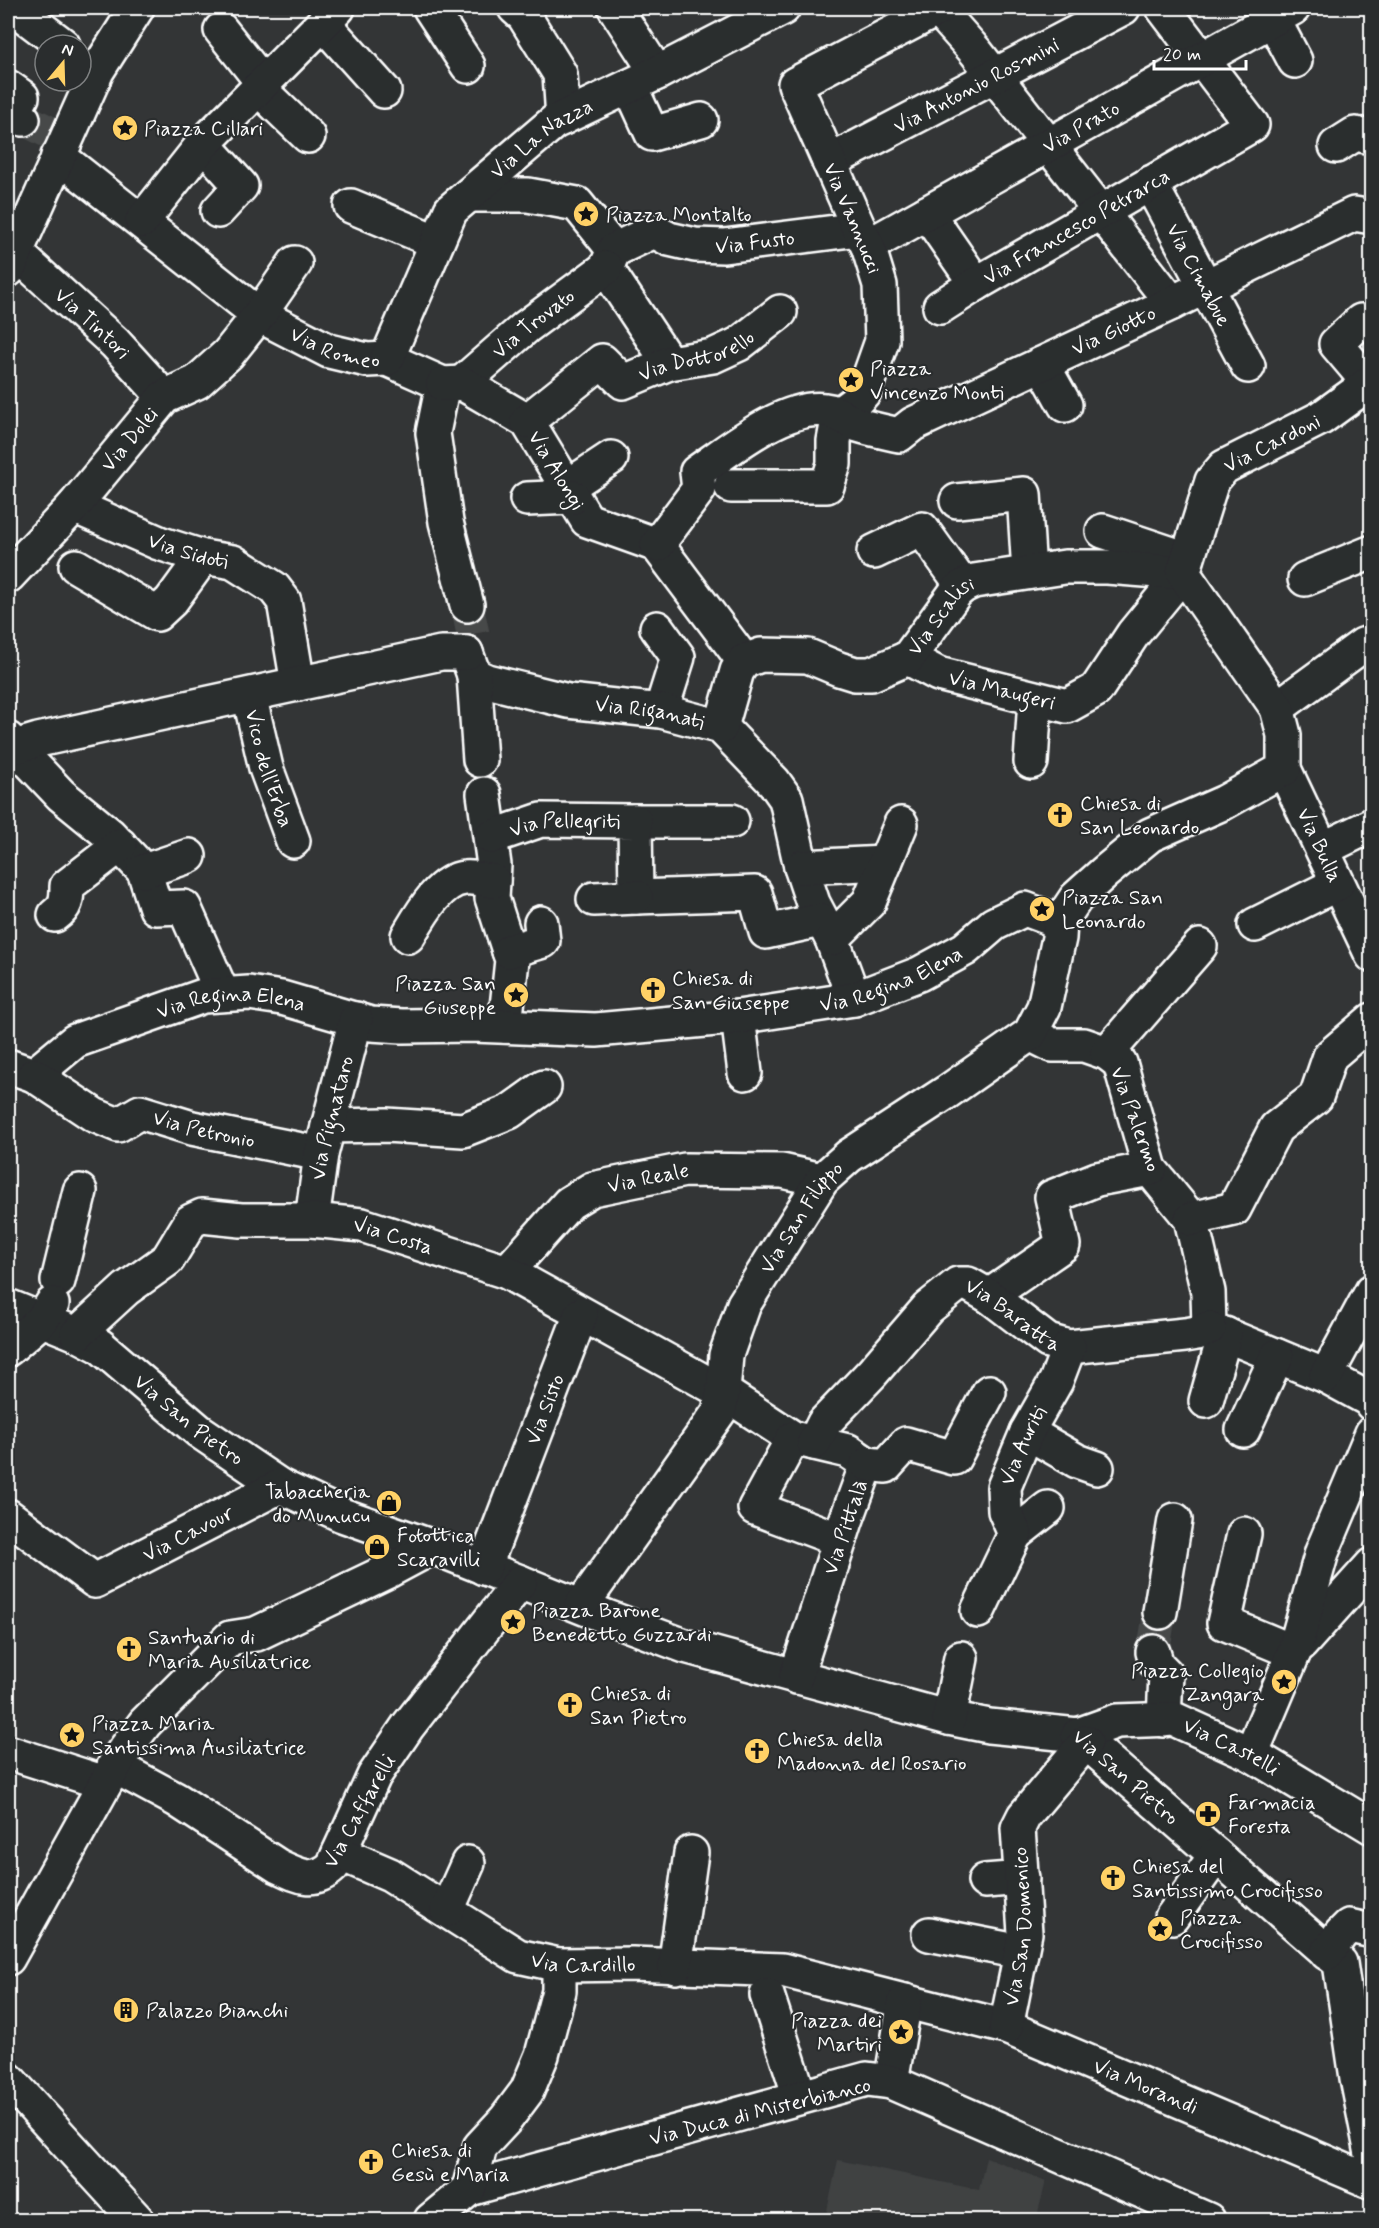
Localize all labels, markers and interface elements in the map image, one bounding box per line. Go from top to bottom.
street label: Via Antonio Rosmini [889,31,1064,141]
north arrow [33,33,93,93]
scale bar [1154,33,1246,71]
text: N [59,39,76,62]
text: 20 m [1163,43,1201,67]
street label: Via La Nazza [484,93,598,186]
street label: Via Prato [1037,95,1125,161]
place icon: Piazza Cillari [110,113,140,143]
place label: Piazza Cillari [144,115,263,143]
street label: Via Vannucci [816,158,888,279]
street label: Via Francesco Petrarca [978,162,1175,292]
place icon: Piazza Montalto [571,199,601,229]
place label: Piazza Montalto [606,201,752,229]
street label: Via Cimabue [1159,219,1237,332]
street label: Via Fusto [715,224,796,261]
street label: Via Tintori [48,282,136,366]
street label: Via Trovato [486,283,581,365]
street label: Via Giotto [1067,299,1161,363]
street label: Via Romeo [285,320,380,376]
street label: Via Dottorello [634,324,761,389]
place label: Piazza Vincenzo Monti [870,355,1004,407]
place icon: Piazza Vincenzo Monti [836,365,866,395]
street label: Via Dolei [95,401,165,478]
street label: Via Cardoni [1219,407,1326,480]
street label: Via Alongi [521,425,591,516]
street label: Via Sidoti [143,527,230,576]
street label: Via Scalisi [901,570,979,662]
street label: Via Maugeri [946,664,1058,718]
street label: Via Riganati [594,691,708,737]
street label: Vico dell'Erba [238,707,300,831]
place label: Chiesa di San Leonardo [1080,790,1199,842]
church icon: Chiesa di San Leonardo [1045,800,1075,830]
street label: Via Bulla [1289,804,1349,887]
street label: Via Pellegriti [506,807,620,845]
place label: Piazza San Leonardo [1062,884,1163,936]
place icon: Piazza San Leonardo [1027,894,1057,924]
street label: Via Regina Elena [818,940,968,1019]
place label: Chiesa di San Giuseppe [672,965,790,1017]
place label: Piazza San Giuseppe [395,970,496,1022]
church icon: Chiesa di San Giuseppe [638,975,668,1005]
street label: Via Regina Elena [153,980,309,1026]
place icon: Piazza San Giuseppe [501,980,531,1010]
street label: Via Pignataro [305,1053,361,1182]
street label: Via Palermo [1103,1063,1167,1176]
street label: Via Petronio [149,1104,257,1155]
street label: Via San Filippo [754,1155,849,1279]
street label: Via Reale [605,1157,692,1200]
street label: Via Costa [352,1211,436,1262]
street label: Via Baratta [959,1272,1062,1358]
street label: Via San Pietro [127,1368,249,1472]
street label: Via Sisto [519,1370,572,1449]
street label: Via Auriti [993,1401,1054,1490]
street label: Via Pittalà [817,1476,875,1579]
place label: Tabaccheria do Munucu [265,1478,370,1530]
shop icon: Tabaccheria do Munucu [374,1488,404,1518]
street label: Via Cavour [138,1499,239,1569]
place label: Fotottica Scaravilli [397,1522,480,1574]
shop icon: Fotottica Scaravilli [362,1532,392,1562]
place label: Piazza Barone Benedetto Guzzardi [532,1597,712,1649]
place icon: Piazza Barone Benedetto Guzzardi [498,1607,528,1637]
place label: Santuario di Maria Ausiliatrice [148,1624,312,1676]
church icon: Santuario di Maria Ausiliatrice [114,1634,144,1664]
place label: Piazza Collegio Zangara [1131,1657,1264,1710]
place icon: Piazza Collegio Zangara [1269,1667,1299,1697]
place label: Chiesa di San Pietro [590,1680,687,1732]
church icon: Chiesa di San Pietro [555,1690,585,1720]
place label: Piazza Maria Santissima Ausiliatrice [92,1710,306,1762]
street label: Via Castelli [1178,1712,1284,1783]
place icon: Piazza Maria Santissima Ausiliatrice [57,1720,87,1750]
street label: Via San Pietro [1066,1723,1185,1832]
place label: Chiesa della Madonna del Rosario [777,1726,967,1778]
church icon: Chiesa della Madonna del Rosario [742,1736,772,1766]
street label: Via Caffarelli [317,1750,403,1873]
place label: Farmacia Foresta [1228,1789,1316,1841]
pharmacy icon: Farmacia Foresta [1193,1799,1223,1829]
street label: Via San Domenico [998,1846,1040,2009]
place label: Chiesa del Santissimo Crocifisso [1132,1853,1323,1905]
church icon: Chiesa del Santissimo Crocifisso [1098,1863,1128,1893]
place label: Piazza Crocifisso [1180,1904,1263,1956]
place icon: Piazza Crocifisso [1145,1914,1175,1944]
street label: Via Cardillo [528,1946,636,1980]
building icon: Palazzo Bianchi [111,1995,141,2025]
place label: Palazzo Bianchi [146,1997,288,2025]
place label: Piazza dei Martiri [791,2007,882,2059]
place icon: Piazza dei Martiri [886,2017,916,2047]
street label: Via Morandi [1089,2052,1202,2122]
street label: Via Duca di Misterbianco [647,2071,874,2153]
place label: Chiesa di Gesù e Maria [391,2137,510,2189]
church icon: Chiesa di Gesù e Maria [356,2147,386,2177]

